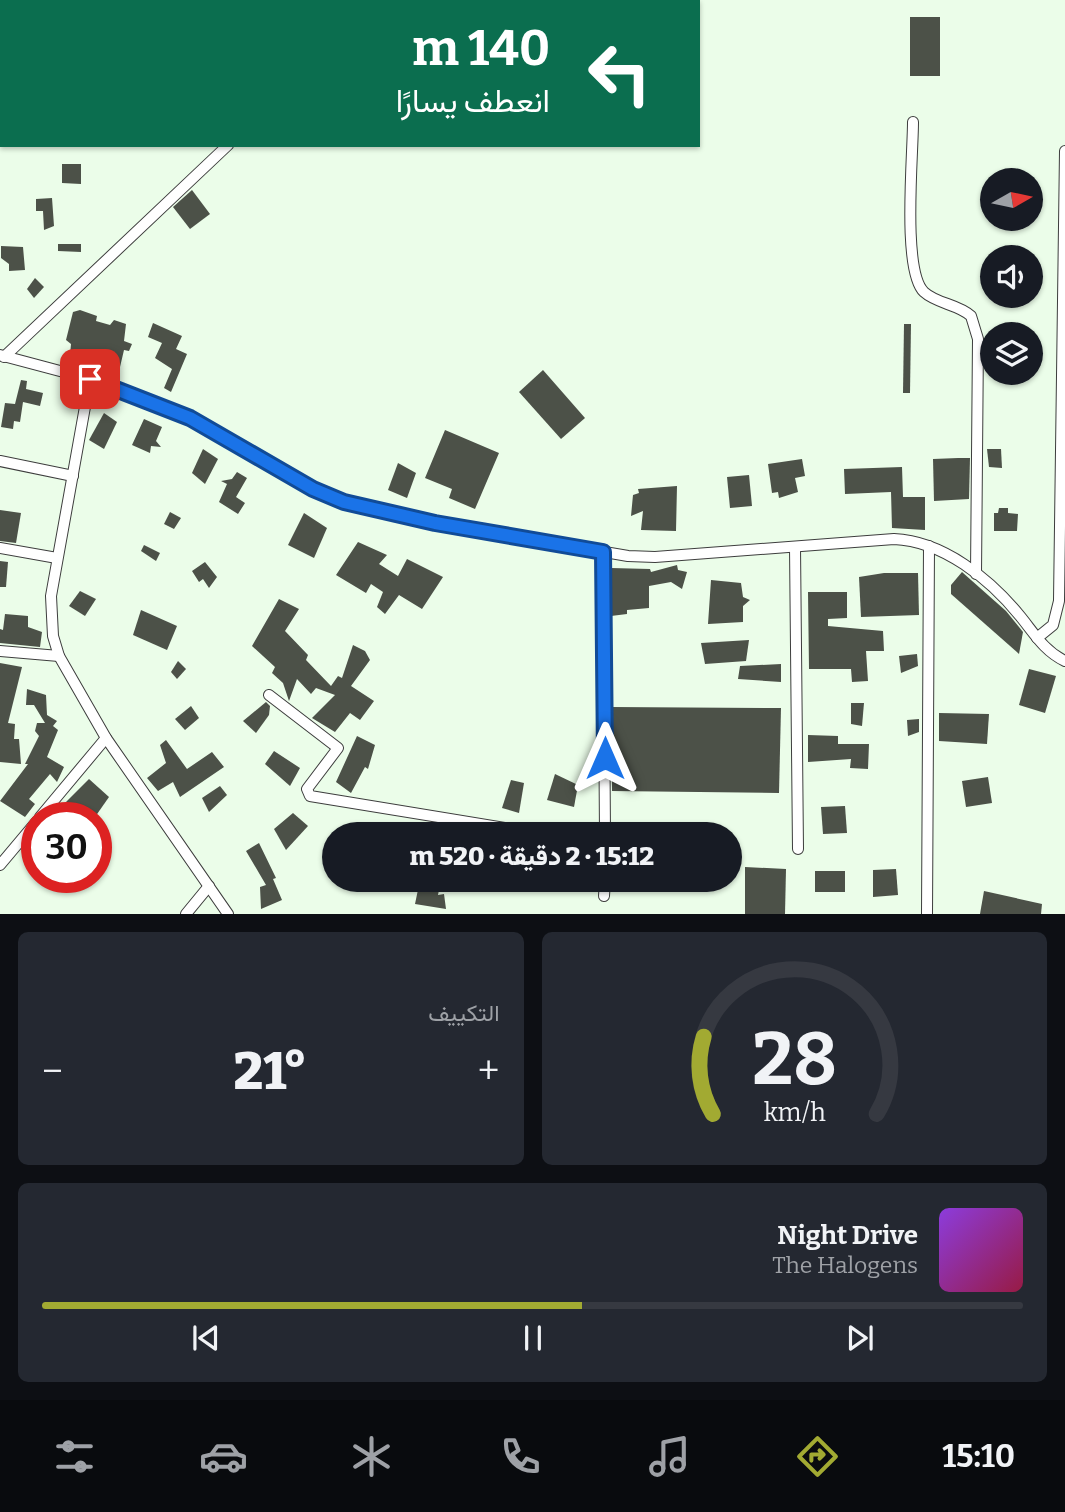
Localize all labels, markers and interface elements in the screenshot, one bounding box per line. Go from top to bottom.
text: 140 m [412,19,550,78]
icon: left [574,28,665,119]
text: انعطف يسارًا [396,82,550,120]
north arrow [980,168,1043,231]
map controls [980,168,1043,385]
button: sound [980,245,1043,308]
button: layers [980,322,1043,385]
pin [60,349,120,409]
icon: arrive [71,360,109,398]
position arrow [568,721,642,795]
speed limit sign: 30 [21,802,112,893]
text: 15:12 · 2 دقيقة · 520 m [410,841,654,872]
text: التكييف [428,999,500,1027]
text: 28 [752,1017,837,1104]
text: 21° [234,1040,307,1103]
text: − [42,1048,63,1094]
text: + [478,1048,499,1094]
text: km/h [763,1098,826,1128]
text: Night Drive [777,1220,918,1251]
text: The Halogens [772,1251,918,1279]
icon: previous [187,1319,225,1357]
icon: pause [514,1319,552,1357]
icon: next [841,1319,879,1357]
icon: filters [50,1432,99,1481]
icon: car [199,1432,248,1481]
icon: climate [347,1432,396,1481]
icon: phone [496,1432,545,1481]
icon: music [645,1432,694,1481]
icon: directions [793,1432,842,1481]
text: 15:10 [942,1437,1015,1475]

